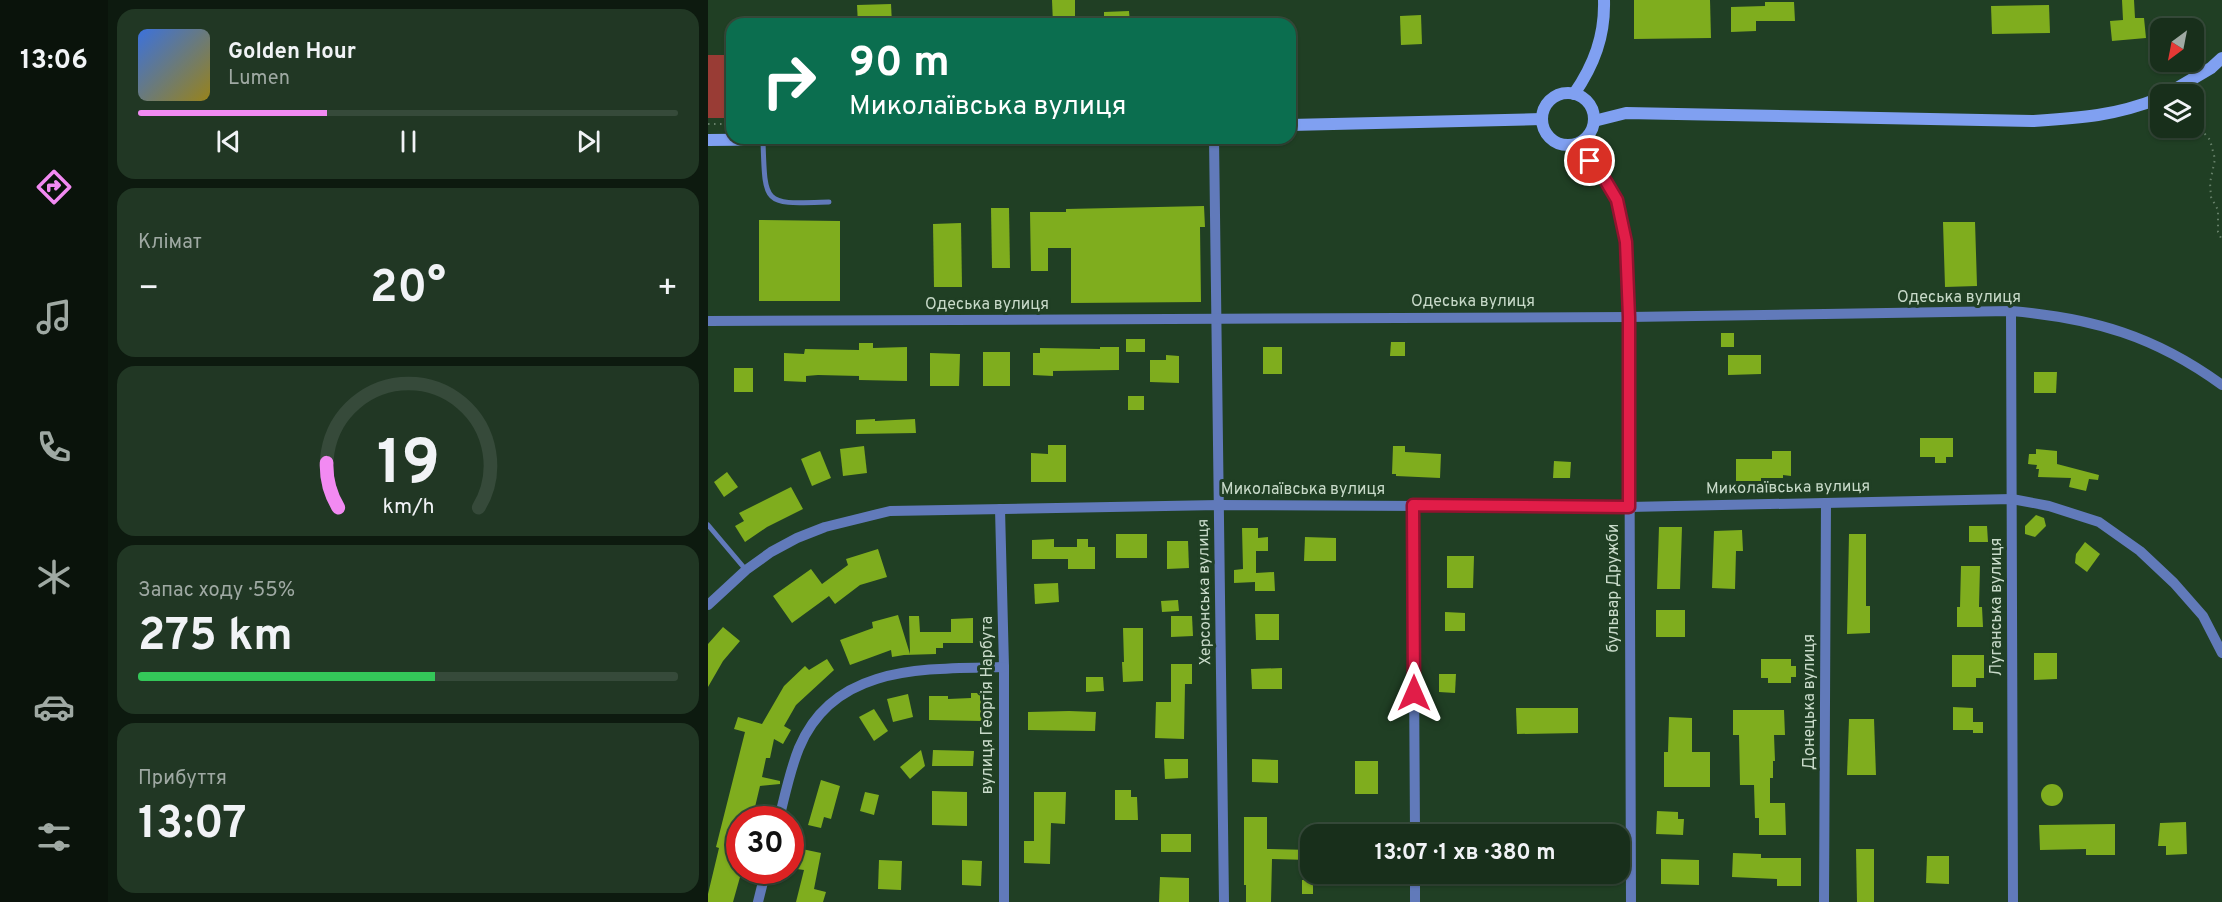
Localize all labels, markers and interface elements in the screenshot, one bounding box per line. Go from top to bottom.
north arrow [2150,18,2204,72]
map controls [2150,18,2204,138]
text: 90 m [849,38,950,91]
text: Golden Hour [228,39,356,66]
icon: right [750,42,828,120]
text: 13:06 [20,44,88,78]
text: Lumen [228,66,290,92]
button: layers [2150,84,2204,138]
text: Миколаївська вулиця [849,90,1126,124]
icon: previous [212,125,245,158]
icon: pause [392,125,425,158]
icon: next [572,125,605,158]
pin [1564,135,1615,186]
icon: arrive [1573,144,1606,177]
icon: directions [33,166,75,208]
text: Клімат [138,230,202,256]
text: 20° [370,261,446,318]
text: − [138,269,159,311]
text: + [657,269,678,311]
street label: Одеська вулиця [1897,288,2021,308]
street label: Одеська вулиця [1411,292,1535,312]
street label: Одеська вулиця [925,295,1049,315]
icon: music [33,296,75,338]
icon: phone [33,426,75,468]
text: 19 [376,427,440,506]
street label: Миколаївська вулиця [1706,477,1870,499]
street label: Миколаївська вулиця [1221,480,1385,500]
text: km/h [382,494,434,521]
street label: Херсонська вулиця [1194,519,1216,665]
street label: бульвар Дружби [1604,523,1624,653]
street label: Луганська вулиця [1987,538,2007,676]
icon: climate [33,556,75,598]
text: Запас ходу · 55% [138,578,295,604]
text: 275 km [138,609,293,666]
street label: вулиця Георгія Нарбута [978,616,998,794]
street label: Донецька вулиця [1800,634,1820,770]
position arrow [1382,661,1446,725]
icon: car [33,686,75,728]
text: Прибуття [138,766,227,792]
text: 13:07 [138,797,247,854]
speed limit sign: 30 [726,806,804,884]
icon: filters [33,816,75,858]
text: 13:07 · 1 хв · 380 m [1374,840,1556,867]

